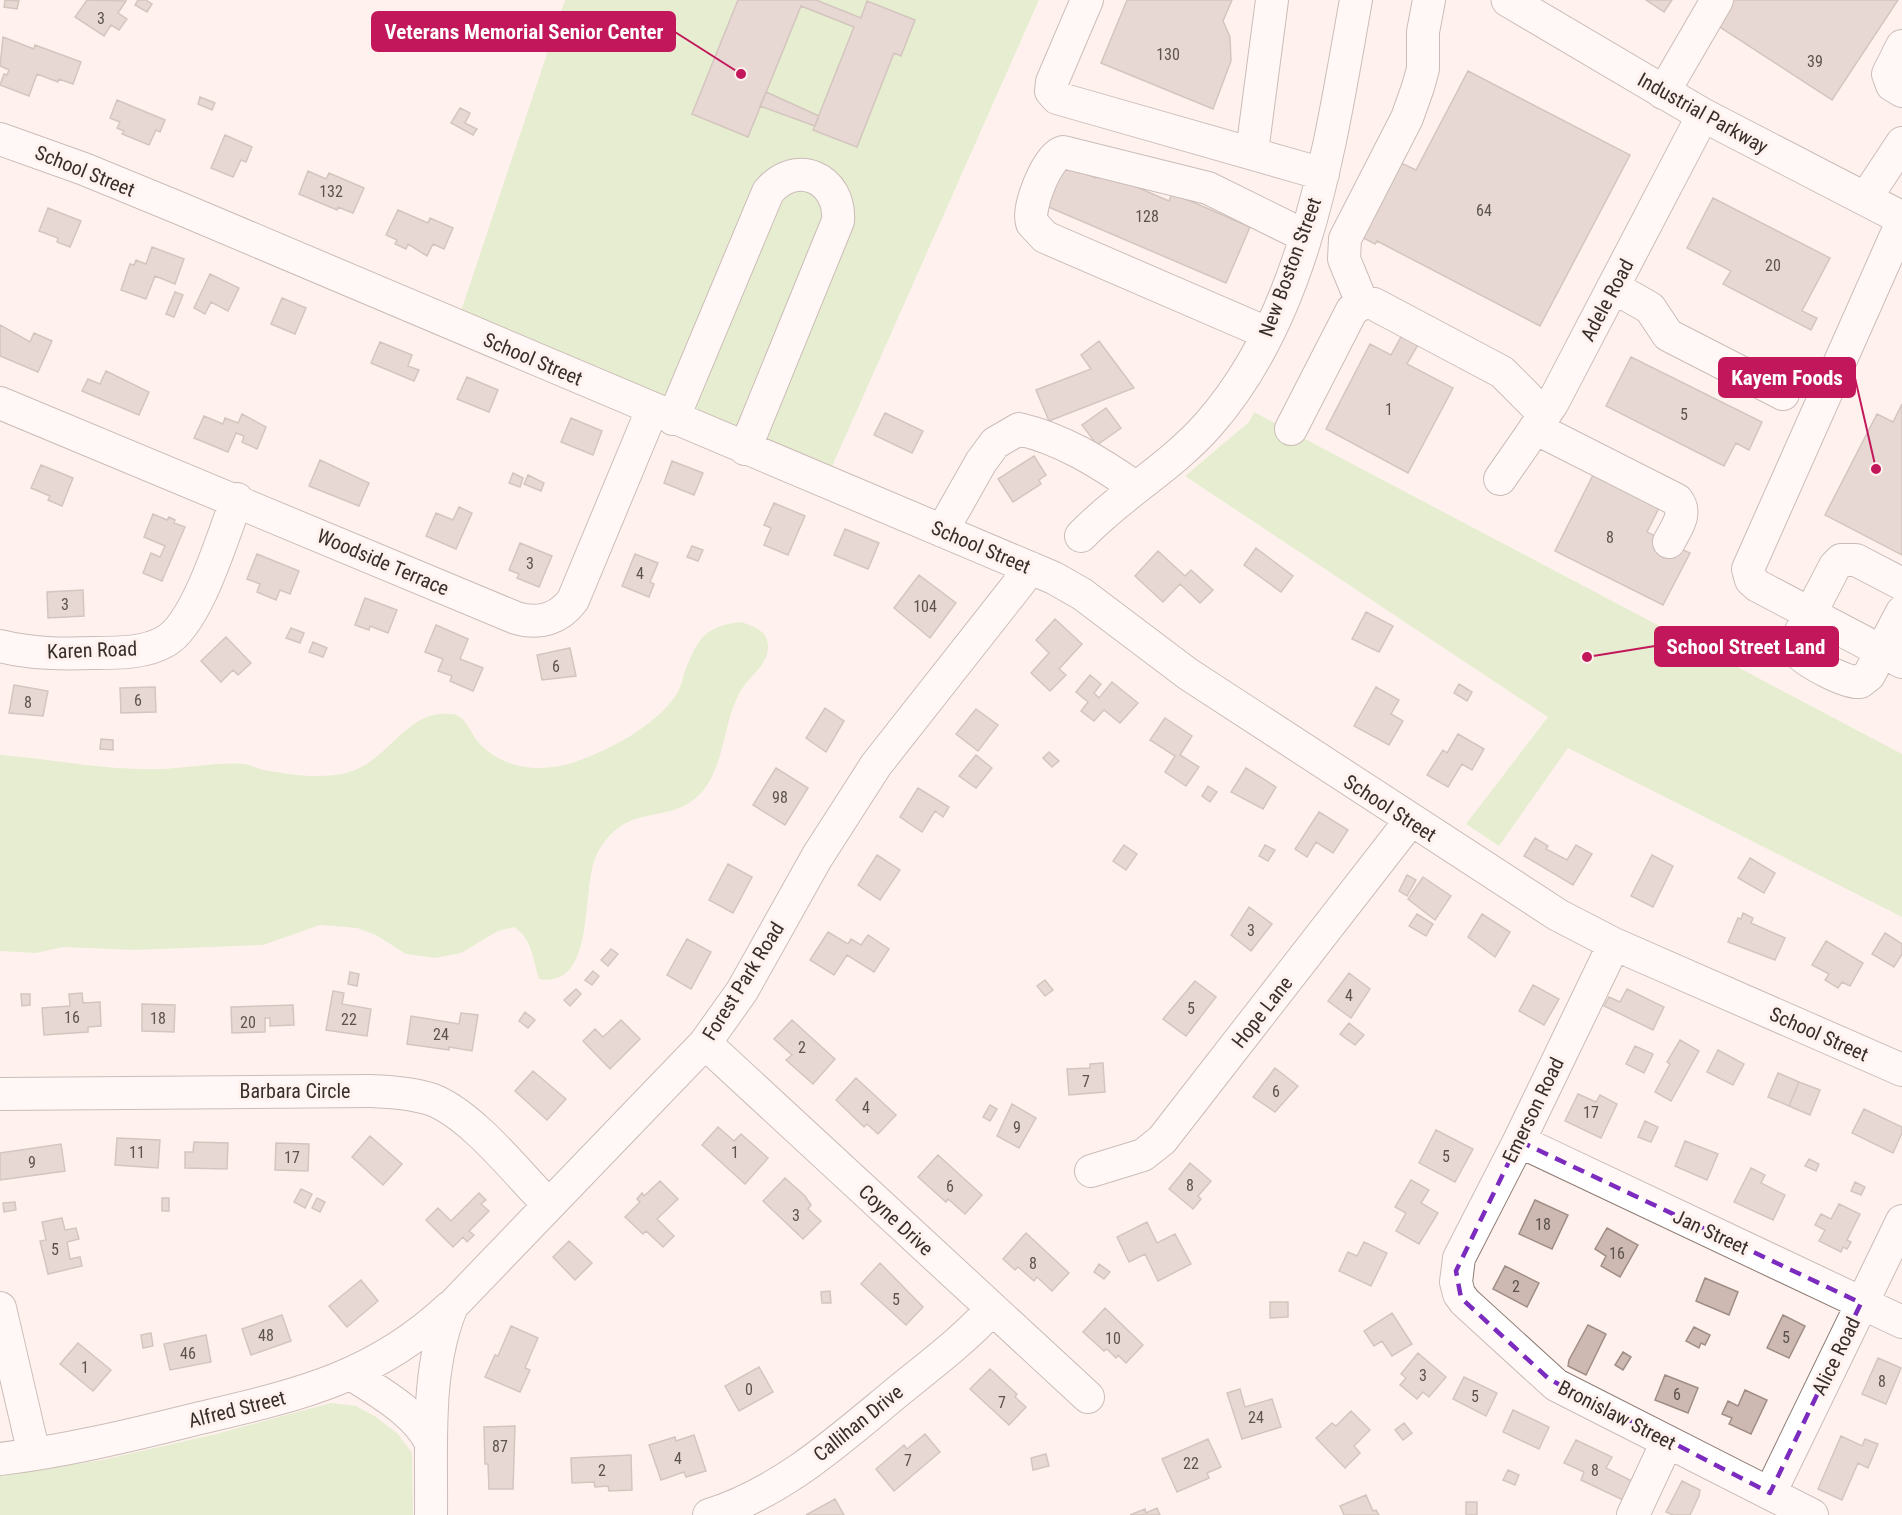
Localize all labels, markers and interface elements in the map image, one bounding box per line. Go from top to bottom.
house number: 3 [97,9,105,28]
callout: Veterans Memorial Senior Center [372,12,675,51]
text: Veterans Memorial Senior Center [385,20,663,44]
house number: 130 [1156,45,1180,64]
house number: 39 [1807,52,1823,71]
street label: Industrial Parkway [1634,67,1772,159]
street label: School Street [32,140,138,202]
house number: 132 [319,182,343,201]
street label: New Boston Street [1254,194,1326,340]
house number: 64 [1476,201,1492,220]
house number: 128 [1135,207,1159,226]
street label: Adele Road [1575,255,1639,345]
house number: 20 [1765,256,1781,275]
street label: School Street [480,327,586,391]
callout: Kayem Foods [1719,358,1855,397]
text: Kayem Foods [1731,366,1843,390]
house number: 1 [1385,400,1393,419]
house number: 5 [1680,405,1688,424]
street label: School Street [928,515,1034,579]
street label: Woodside Terrace [313,523,453,601]
house number: 8 [1606,528,1614,547]
house number: 3 [526,554,534,573]
house number: 4 [636,564,644,583]
house number: 3 [61,595,69,614]
house number: 104 [913,597,937,616]
callout: School Street Land [1655,627,1838,666]
text: School Street Land [1667,635,1825,659]
street label: Karen Road [46,636,138,664]
house number: 6 [552,657,560,676]
house number: 6 [134,691,142,710]
house number: 8 [24,693,32,712]
street label: School Street [1339,769,1441,847]
house number: 98 [772,788,788,807]
street label: Forest Park Road [697,917,789,1045]
house number: 3 [1247,921,1255,940]
street label: Hope Lane [1227,971,1297,1053]
house number: 4 [1345,986,1353,1005]
house number: 5 [1187,999,1195,1018]
street label: School Street [1766,1002,1872,1066]
house number: 16 [64,1008,80,1027]
house number: 18 [150,1009,166,1028]
house number: 22 [341,1010,357,1029]
house number: 20 [240,1013,256,1032]
house number: 24 [433,1025,449,1044]
house number: 2 [798,1038,806,1057]
street label: Emerson Road [1497,1053,1569,1167]
house number: 7 [1082,1072,1090,1091]
street label: Barbara Circle [240,1079,350,1103]
house number: 6 [1272,1082,1280,1101]
house number: 4 [862,1098,870,1117]
house number: 17 [1583,1103,1599,1122]
house number: 9 [1013,1118,1021,1137]
house number: 11 [129,1143,145,1162]
house number: 1 [731,1143,739,1162]
house number: 5 [1442,1147,1450,1166]
house number: 17 [284,1148,300,1167]
house number: 9 [28,1153,36,1172]
house number: 8 [1186,1176,1194,1195]
house number: 6 [946,1177,954,1196]
street label: Coyne Drive [854,1179,938,1261]
street label: Jan Street [1669,1204,1753,1260]
house number: 3 [792,1206,800,1225]
house number: 18 [1535,1215,1551,1234]
house number: 5 [51,1240,59,1259]
house number: 16 [1609,1244,1625,1263]
house number: 8 [1029,1254,1037,1273]
house number: 2 [1512,1277,1520,1296]
house number: 5 [892,1290,900,1309]
street label: Alice Road [1807,1313,1865,1399]
house number: 48 [258,1326,274,1345]
house number: 5 [1782,1328,1790,1347]
house number: 10 [1105,1329,1121,1348]
house number: 46 [180,1344,196,1363]
house number: 1 [81,1358,89,1377]
house number: 3 [1419,1366,1427,1385]
house number: 8 [1878,1372,1886,1391]
street label: Bronislaw Street [1554,1375,1680,1455]
house number: 0 [745,1380,753,1399]
street label: Callihan Drive [808,1380,908,1466]
street label: Alfred Street [186,1385,288,1433]
house number: 6 [1673,1385,1681,1404]
house number: 5 [1471,1387,1479,1406]
house number: 7 [998,1393,1006,1412]
house number: 24 [1248,1408,1264,1427]
house number: 87 [492,1437,508,1456]
house number: 4 [674,1449,682,1468]
house number: 7 [904,1451,912,1470]
house number: 22 [1183,1454,1199,1473]
house number: 2 [598,1461,606,1480]
house number: 8 [1591,1461,1599,1480]

